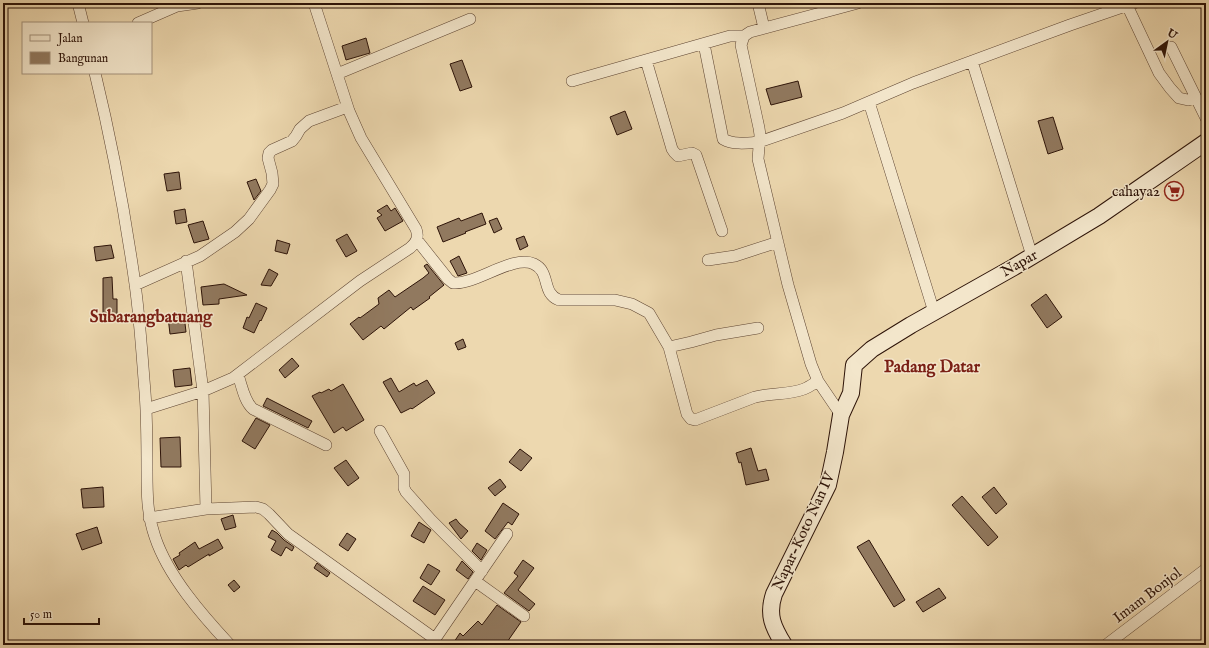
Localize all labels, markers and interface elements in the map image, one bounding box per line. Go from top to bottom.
legend [22,22,152,74]
north arrow [1147,22,1187,62]
text: U [1163,25,1180,43]
text: Jalan [56,31,83,47]
text: Bangunan [58,51,109,66]
supermarket icon: cahaya2 [1163,180,1185,202]
place label: cahaya2 [1112,182,1160,201]
street label: Napar [998,245,1041,281]
district label: Subarangbatuang [90,307,213,328]
district label: Padang Datar [884,357,981,378]
street label: Napar-Koto Nan IV [768,468,840,593]
street label: Imam Bonjol [1109,563,1186,627]
scale bar [24,600,99,626]
text: 50 m [30,607,52,622]

